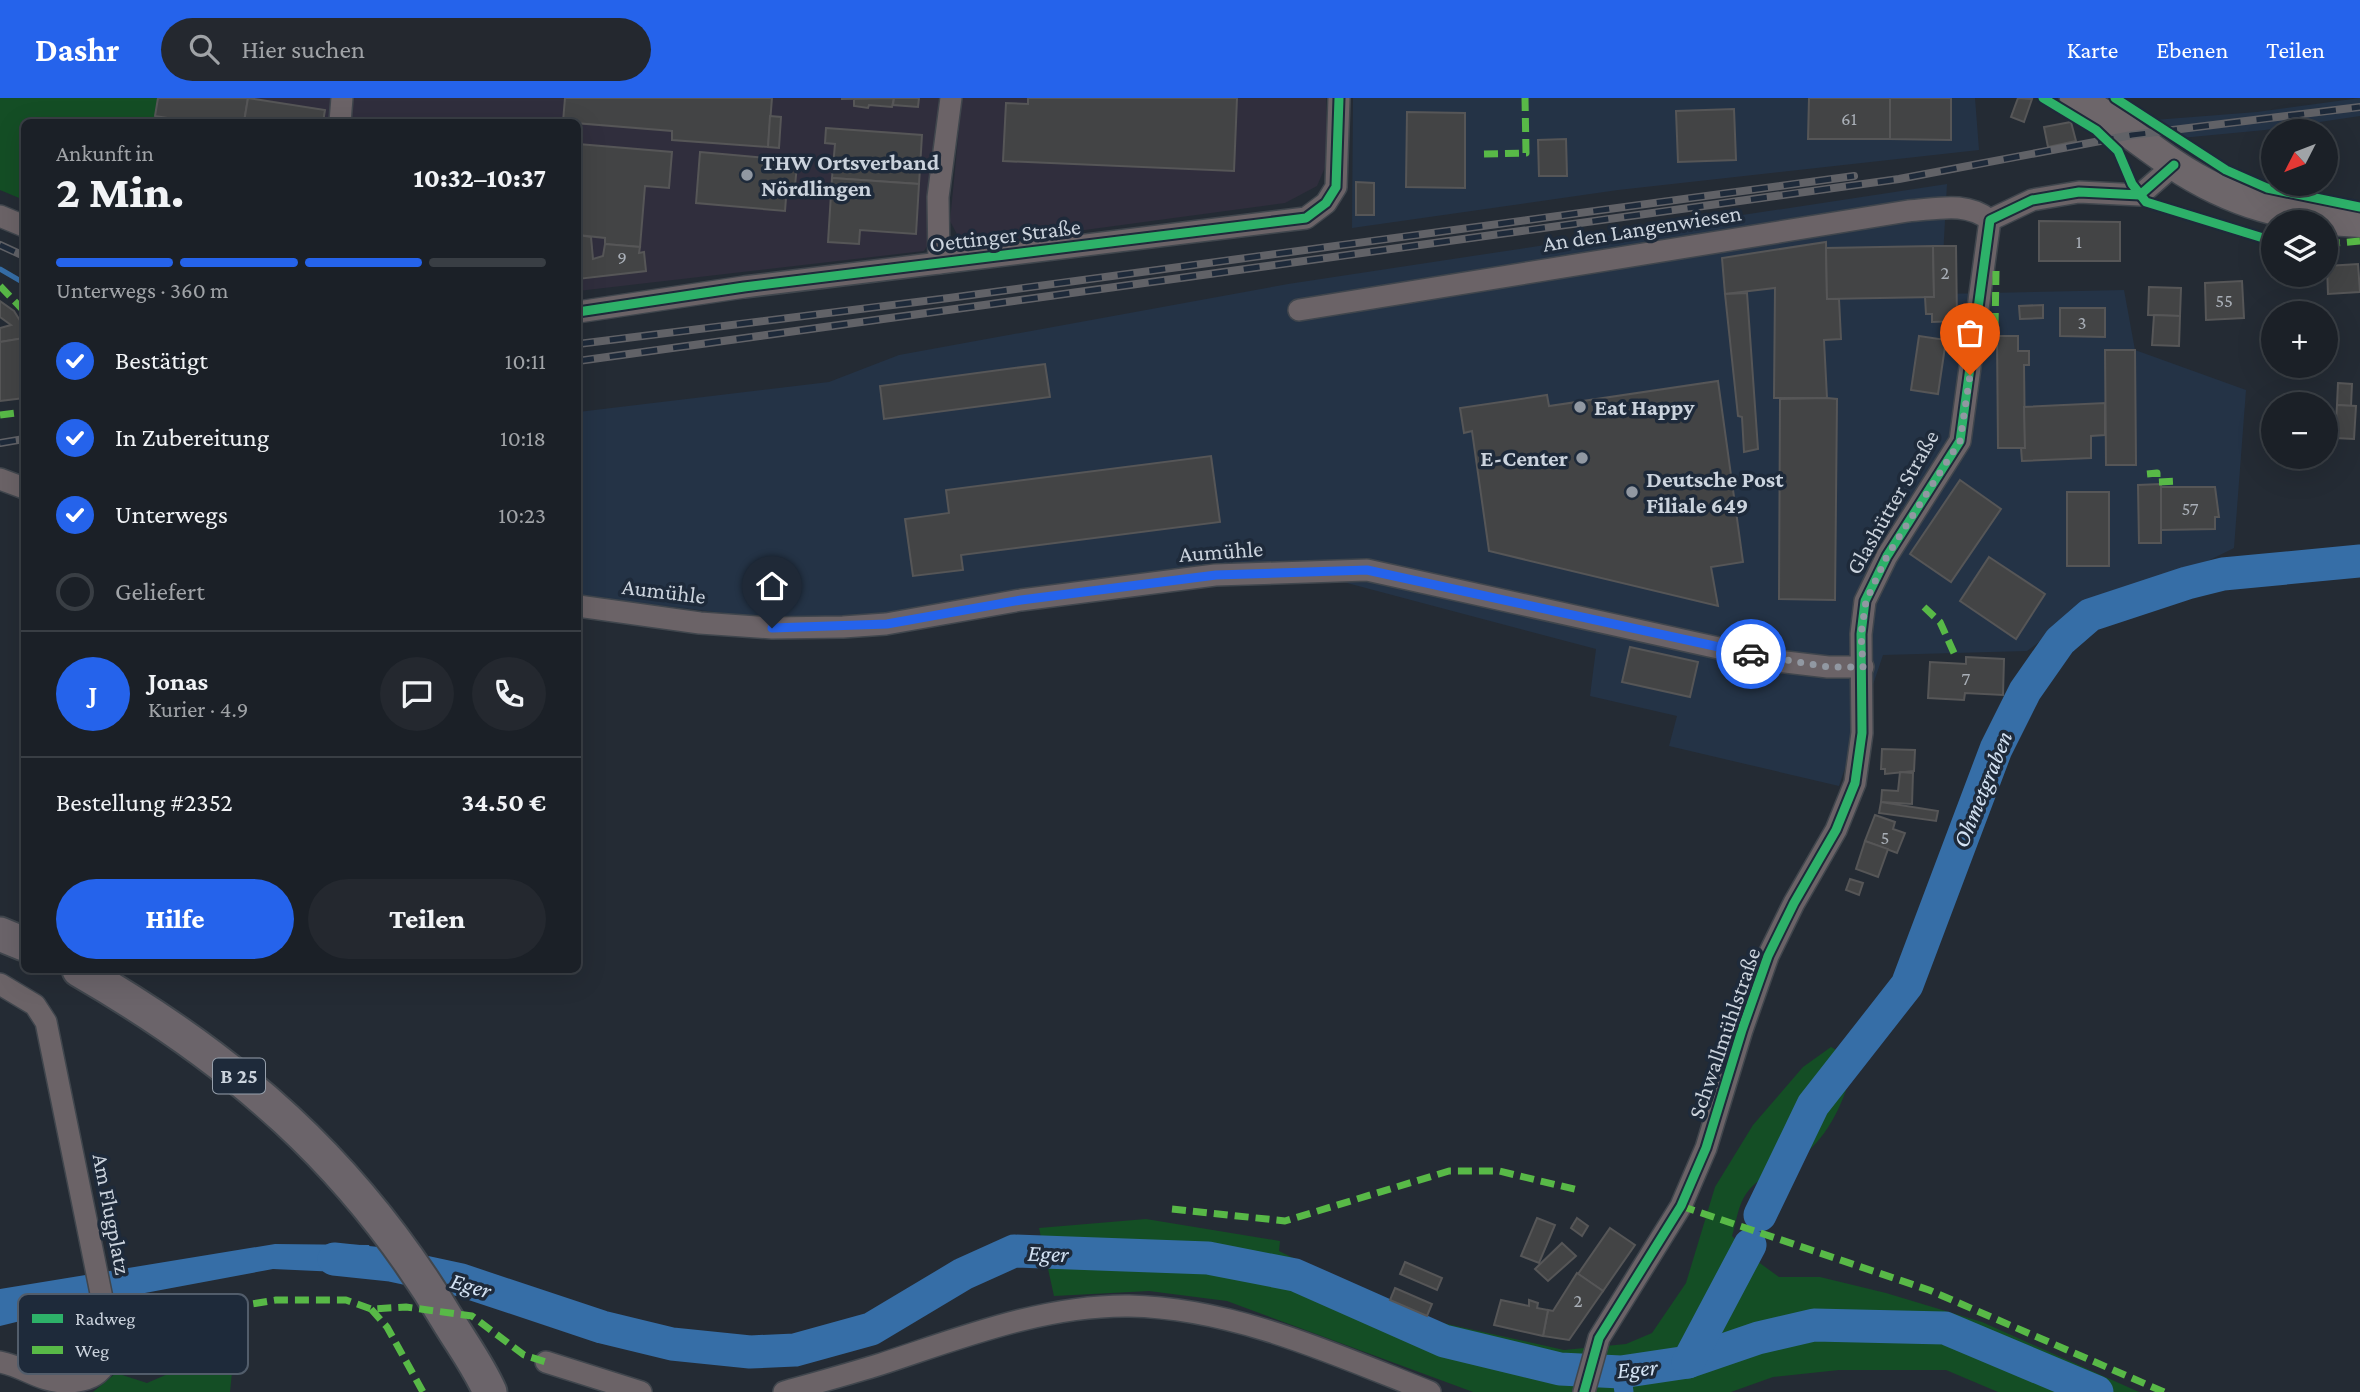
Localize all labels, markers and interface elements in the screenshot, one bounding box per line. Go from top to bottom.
search box [161,18,651,81]
icon: search [185,30,223,68]
text: Dashr [35,31,119,68]
text: Hier suchen [241,35,365,64]
text: Karte [2067,36,2118,63]
text: Ebenen [2156,36,2228,63]
text: Teilen [2266,36,2325,63]
house number: 61 [1841,108,1857,129]
north arrow [2261,119,2338,196]
map controls [2261,119,2338,469]
text: Ankunft in [56,140,154,166]
place label: THW Ortsverband Nördlingen [761,149,940,201]
text: 10:32–10:37 [414,164,546,193]
text: 2 Min. [56,166,184,217]
marker: THW Ortsverband Nördlingen [739,167,755,183]
street label: An den Langenwiesen [1541,199,1743,257]
button: layers [2261,210,2338,287]
street label: Oettinger Straße [928,213,1082,257]
house number: 1 [2076,231,2082,252]
house number: 9 [617,247,627,268]
house number: 2 [1940,262,1950,283]
text: Unterwegs · 360 m [56,277,228,303]
house number: 55 [2215,290,2233,311]
button: + [2261,301,2338,378]
pin [1940,303,2000,375]
house number: 3 [2077,312,2087,333]
icon: bag [1951,314,1989,352]
icon: check [56,342,94,380]
text: Bestätigt [115,346,208,375]
text: 10:11 [505,348,546,374]
button: − [2261,392,2338,469]
place label: Eat Happy [1594,394,1695,420]
marker: Eat Happy [1572,399,1588,415]
icon: check [56,419,94,457]
text: In Zubereitung [115,423,269,452]
text: 10:18 [500,425,546,451]
street label: Glashütter Straße [1840,425,1944,579]
place label: E-Center [1480,445,1568,471]
marker: E-Center [1574,450,1590,466]
place label: Deutsche Post Filiale 649 [1646,466,1784,518]
marker: Deutsche Post Filiale 649 [1624,484,1640,500]
icon: check [56,496,94,534]
house number: 57 [2181,498,2199,519]
text: Unterwegs [115,500,228,529]
text: 10:23 [498,502,546,528]
street label: Aumühle [1178,535,1264,567]
pin [742,556,802,628]
icon: home [753,567,791,605]
street label: Aumühle [621,573,707,609]
text: Geliefert [115,577,205,606]
courier [1716,619,1786,689]
icon: car [1732,635,1770,673]
button: chat [380,657,454,731]
button: phone [472,657,546,731]
text: Jonas [148,667,208,696]
house number: 7 [1962,668,1971,689]
text: J [89,680,97,709]
text: Kurier · 4.9 [148,696,248,722]
water label: Ohmetgraben [1946,727,2018,851]
text: Bestellung #2352 [56,788,233,817]
text: 34.50 € [461,788,546,817]
house number: 5 [1881,827,1889,848]
button: Hilfe [56,879,294,959]
button: Teilen [308,879,546,959]
street label: Schwallmühlstraße [1683,944,1765,1122]
road number: B 25 [213,1058,265,1094]
street label: Am Flugplatz [88,1151,137,1277]
water label: Eger [1027,1239,1070,1267]
water label: Eger [448,1266,495,1304]
house number: 2 [1573,1290,1583,1311]
legend [18,1294,248,1374]
text: Radweg [75,1308,136,1329]
text: Weg [75,1340,109,1361]
water label: Eger [1615,1353,1659,1383]

